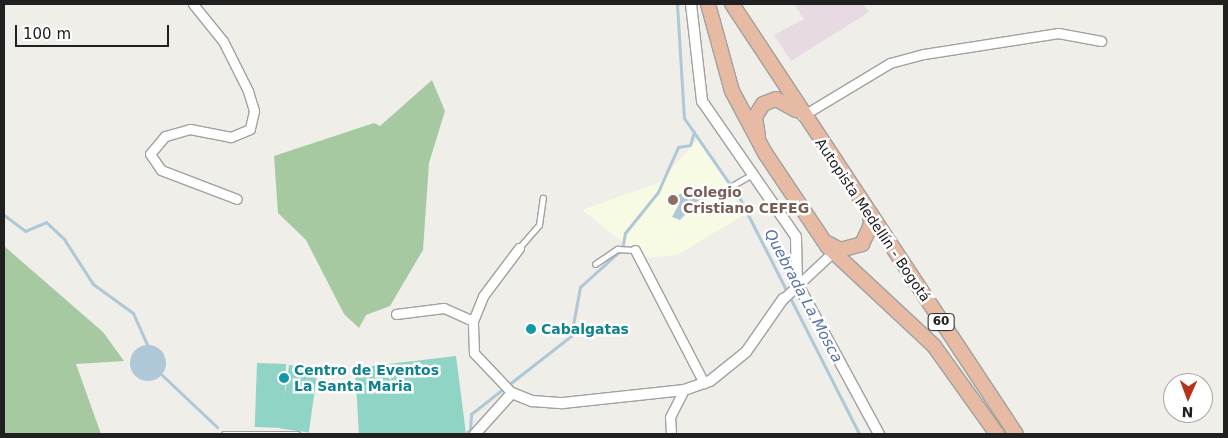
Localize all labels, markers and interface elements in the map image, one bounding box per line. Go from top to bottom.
scale bar [18,15,171,47]
text: 100 m [23,25,71,43]
street label: Autopista Medellín - Bogotá [812,135,934,305]
place label: Colegio Cristiano CEFEG [683,184,809,216]
marker: Colegio Cristiano CEFEG [667,194,679,206]
water label: Quebrada La Mosca [760,226,846,366]
road number: 60 [927,313,955,332]
place label: Cabalgatas [541,321,629,337]
marker: Cabalgatas [525,323,537,335]
place label: Centro de Eventos La Santa Maria [294,362,439,394]
marker: Centro de Eventos La Santa Maria [278,372,290,384]
north arrow [1163,373,1213,423]
text: N [1181,404,1194,420]

